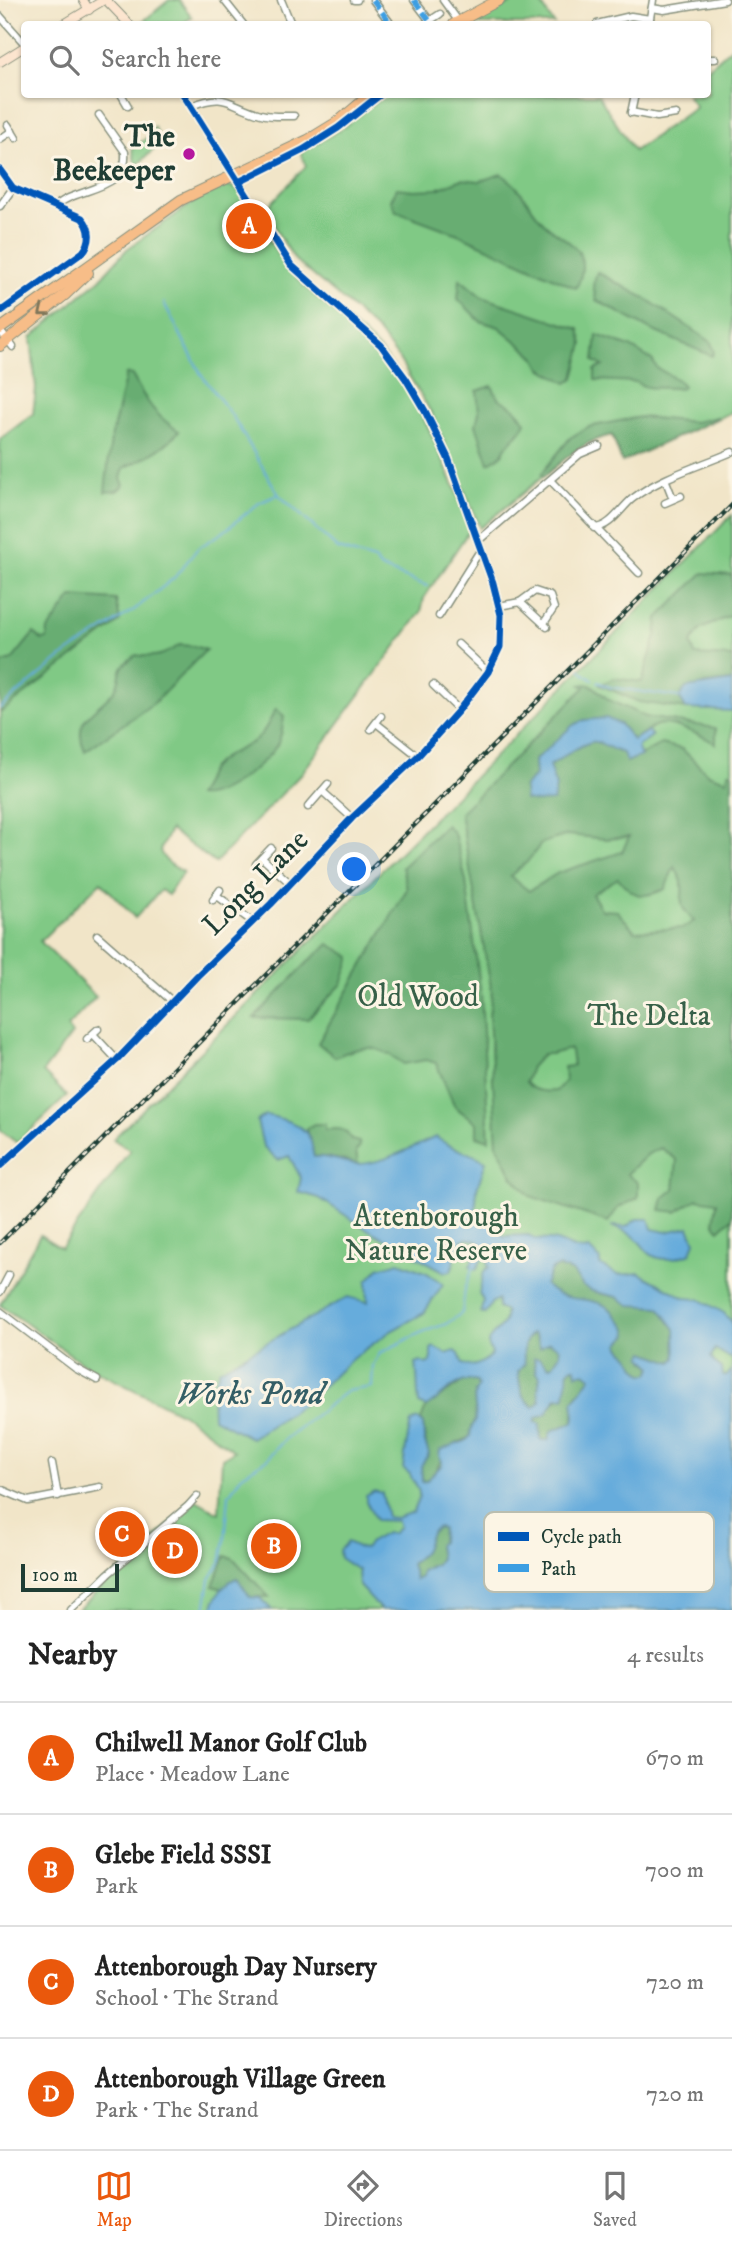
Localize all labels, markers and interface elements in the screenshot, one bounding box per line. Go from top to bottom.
search box [21,21,711,98]
icon: search [45,41,83,79]
text: Search here [101,43,221,76]
place label: The Beekeeper [53,119,176,190]
marker: The Beekeeper [181,146,197,162]
pin: A [226,200,272,252]
one-way arrow [38,304,50,317]
street label: Long Lane [195,822,317,944]
your location [337,852,371,886]
park label: Old Wood [357,979,479,1016]
park label: The Delta [587,998,711,1035]
park label: Attenborough Nature Reserve [345,1199,527,1270]
water label: Works Pond [176,1375,329,1415]
pin: C [99,1508,145,1560]
legend [484,1512,714,1592]
pin: B [251,1520,297,1572]
pin: D [152,1525,198,1577]
text: Cycle path [541,1526,622,1549]
text: Path [541,1558,576,1581]
scale bar [21,1561,119,1593]
text: 100 m [32,1564,78,1587]
text: Nearby [28,1637,117,1674]
text: 4 results [627,1641,704,1670]
text: Chilwell Manor Golf Club [95,1727,367,1760]
text: A [44,1744,58,1773]
text: 670 m [645,1744,704,1773]
text: Place · Meadow Lane [95,1760,290,1789]
text: Glebe Field SSSI [95,1839,272,1872]
text: B [44,1856,58,1885]
text: 700 m [645,1856,704,1885]
text: Park [95,1872,138,1901]
text: Attenborough Day Nursery [95,1951,377,1984]
text: C [43,1968,59,1997]
text: 720 m [646,1968,704,1997]
text: School · The Strand [95,1984,279,2013]
text: Attenborough Village Green [95,2063,386,2096]
text: D [42,2080,60,2109]
text: 720 m [646,2080,704,2109]
text: Park · The Strand [95,2096,258,2125]
tab: Map [95,2167,133,2232]
tab: Directions [324,2167,403,2232]
tab: Saved [593,2167,637,2232]

